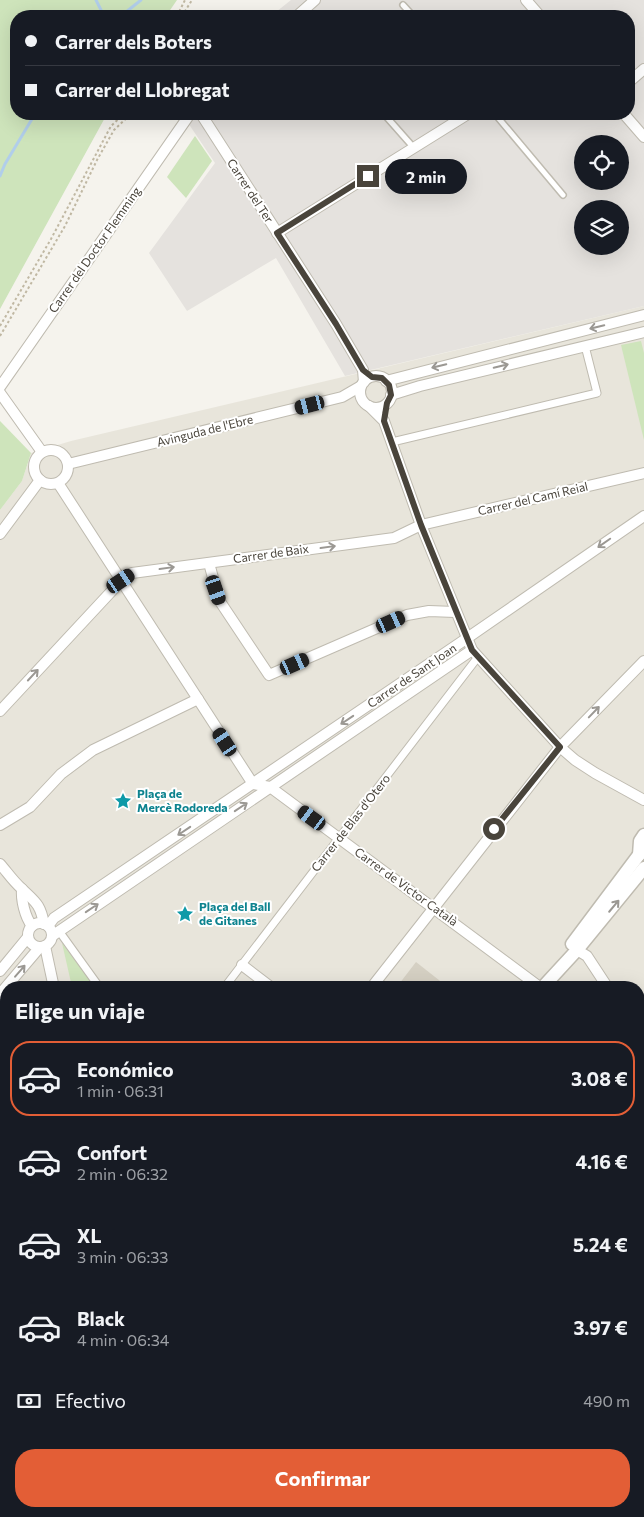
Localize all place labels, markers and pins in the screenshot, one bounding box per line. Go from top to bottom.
place label: Plaça de Mercè Rodoreda [137,786,228,814]
place icon: Plaça de Mercè Rodoreda [113,791,133,811]
place label: Plaça del Ball de Gitanes [199,899,271,927]
place icon: Plaça del Ball de Gitanes [175,904,195,924]

